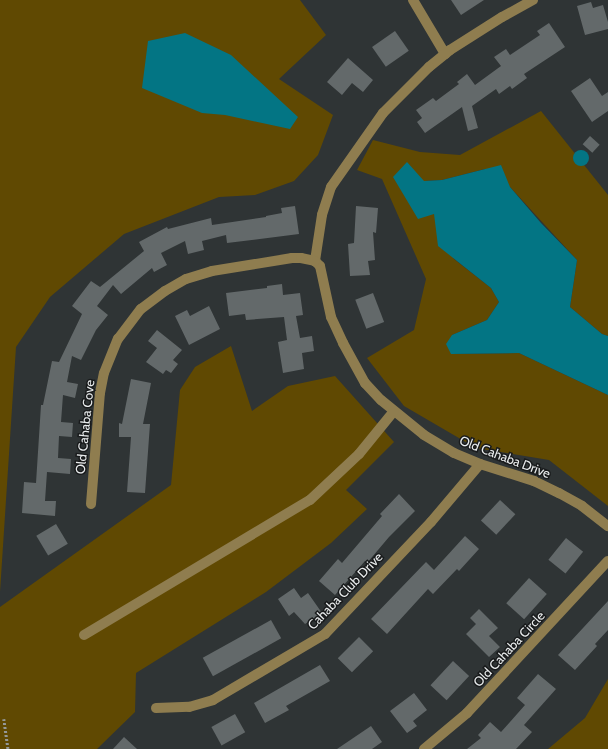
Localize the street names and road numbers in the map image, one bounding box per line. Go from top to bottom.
street label: Old Cahaba Cove [72,379,98,475]
street label: Old Cahaba Drive [457,432,553,482]
street label: Cahaba Club Drive [304,549,386,633]
street label: Old Cahaba Circle [470,608,548,690]

